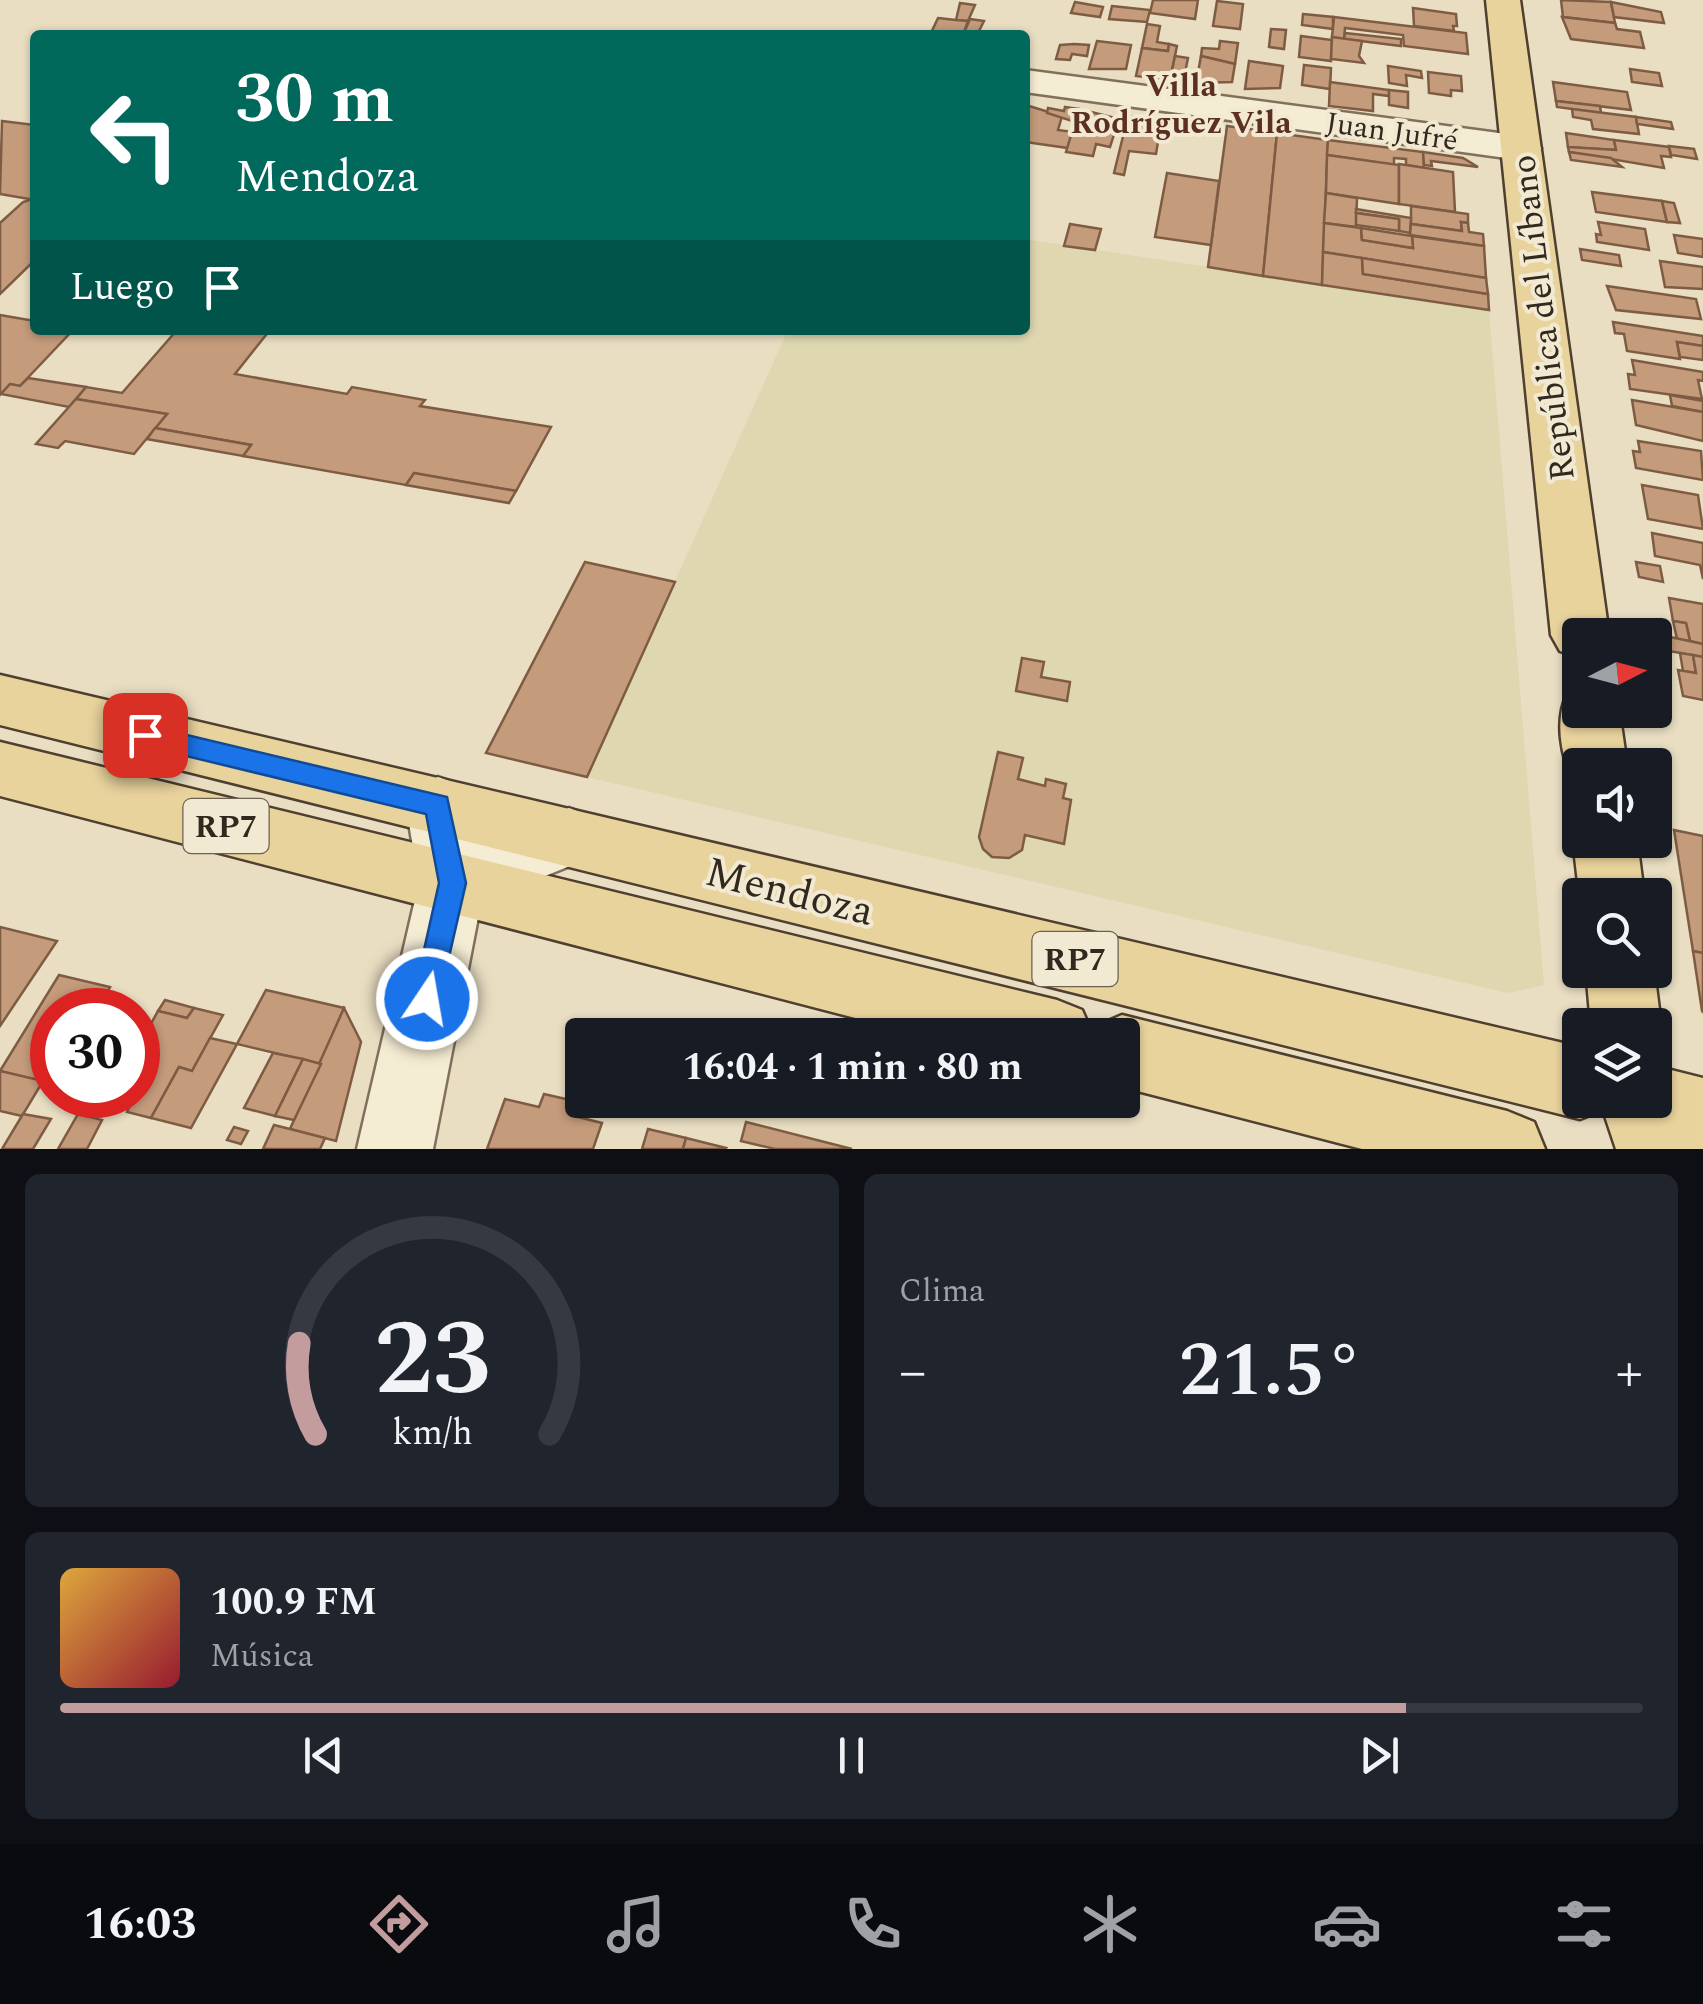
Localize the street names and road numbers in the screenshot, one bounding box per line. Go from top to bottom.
street label: Juan Jufré [1323,100,1461,164]
street label: República del Líbano [1497,152,1590,484]
road number: RP7 [184,799,268,853]
street label: Mendoza [699,841,881,944]
road number: RP7 [1032,932,1118,986]

